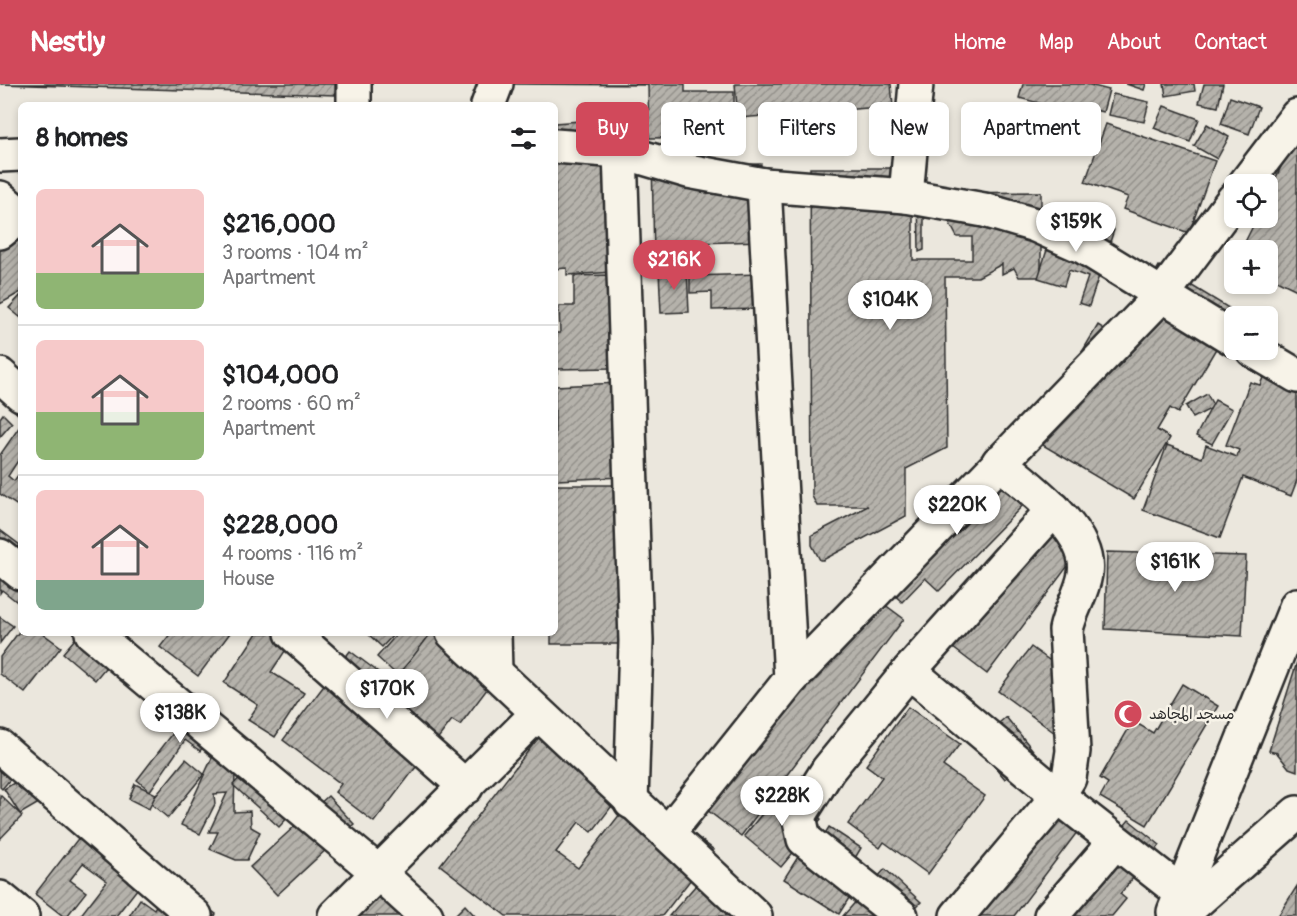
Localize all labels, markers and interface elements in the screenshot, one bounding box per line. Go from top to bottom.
text: Nestly [30,25,105,60]
text: Home [953,29,1006,56]
text: Map [1039,29,1074,56]
text: About [1107,29,1161,56]
text: Contact [1194,29,1267,56]
chip: Buy [576,102,649,156]
chip: Rent [661,102,746,156]
chip: Filters [758,102,857,156]
chip: New [869,102,949,156]
chip: Apartment [961,102,1101,156]
text: 8 homes [36,122,128,154]
icon: filters [507,122,540,155]
map controls [1224,174,1278,360]
button: locate [1224,174,1278,228]
pin: $159K [1034,202,1118,253]
text: $216,000 [222,208,336,240]
text: $159K [1050,209,1102,234]
icon: home [84,213,156,285]
text: 3 rooms · 104 m² [222,240,369,265]
pin: $216K [632,240,716,291]
button: + [1224,240,1278,294]
text: $216K [647,247,701,272]
text: Apartment [222,265,315,290]
pin: $104K [848,280,932,331]
text: $104K [862,287,918,312]
button: − [1224,306,1278,360]
text: $104,000 [222,359,339,391]
icon: home [84,364,156,436]
text: 2 rooms · 60 m² [222,391,361,416]
text: Apartment [222,416,315,441]
pin: $220K [915,485,999,536]
text: $220K [928,492,986,517]
text: $228,000 [222,509,338,541]
icon: home [84,514,156,586]
text: 4 rooms · 116 m² [222,541,363,566]
pin: $161K [1133,542,1217,593]
text: $161K [1150,549,1200,574]
text: House [222,566,274,591]
pin: $170K [345,669,429,720]
text: $170K [360,676,414,701]
pin: $138K [138,693,222,744]
mosque icon: مسجد المجاهد [1112,698,1144,730]
text: $138K [154,700,206,725]
place label: مسجد المجاهد [1149,705,1234,724]
pin: $228K [740,776,824,827]
text: $228K [754,783,810,808]

